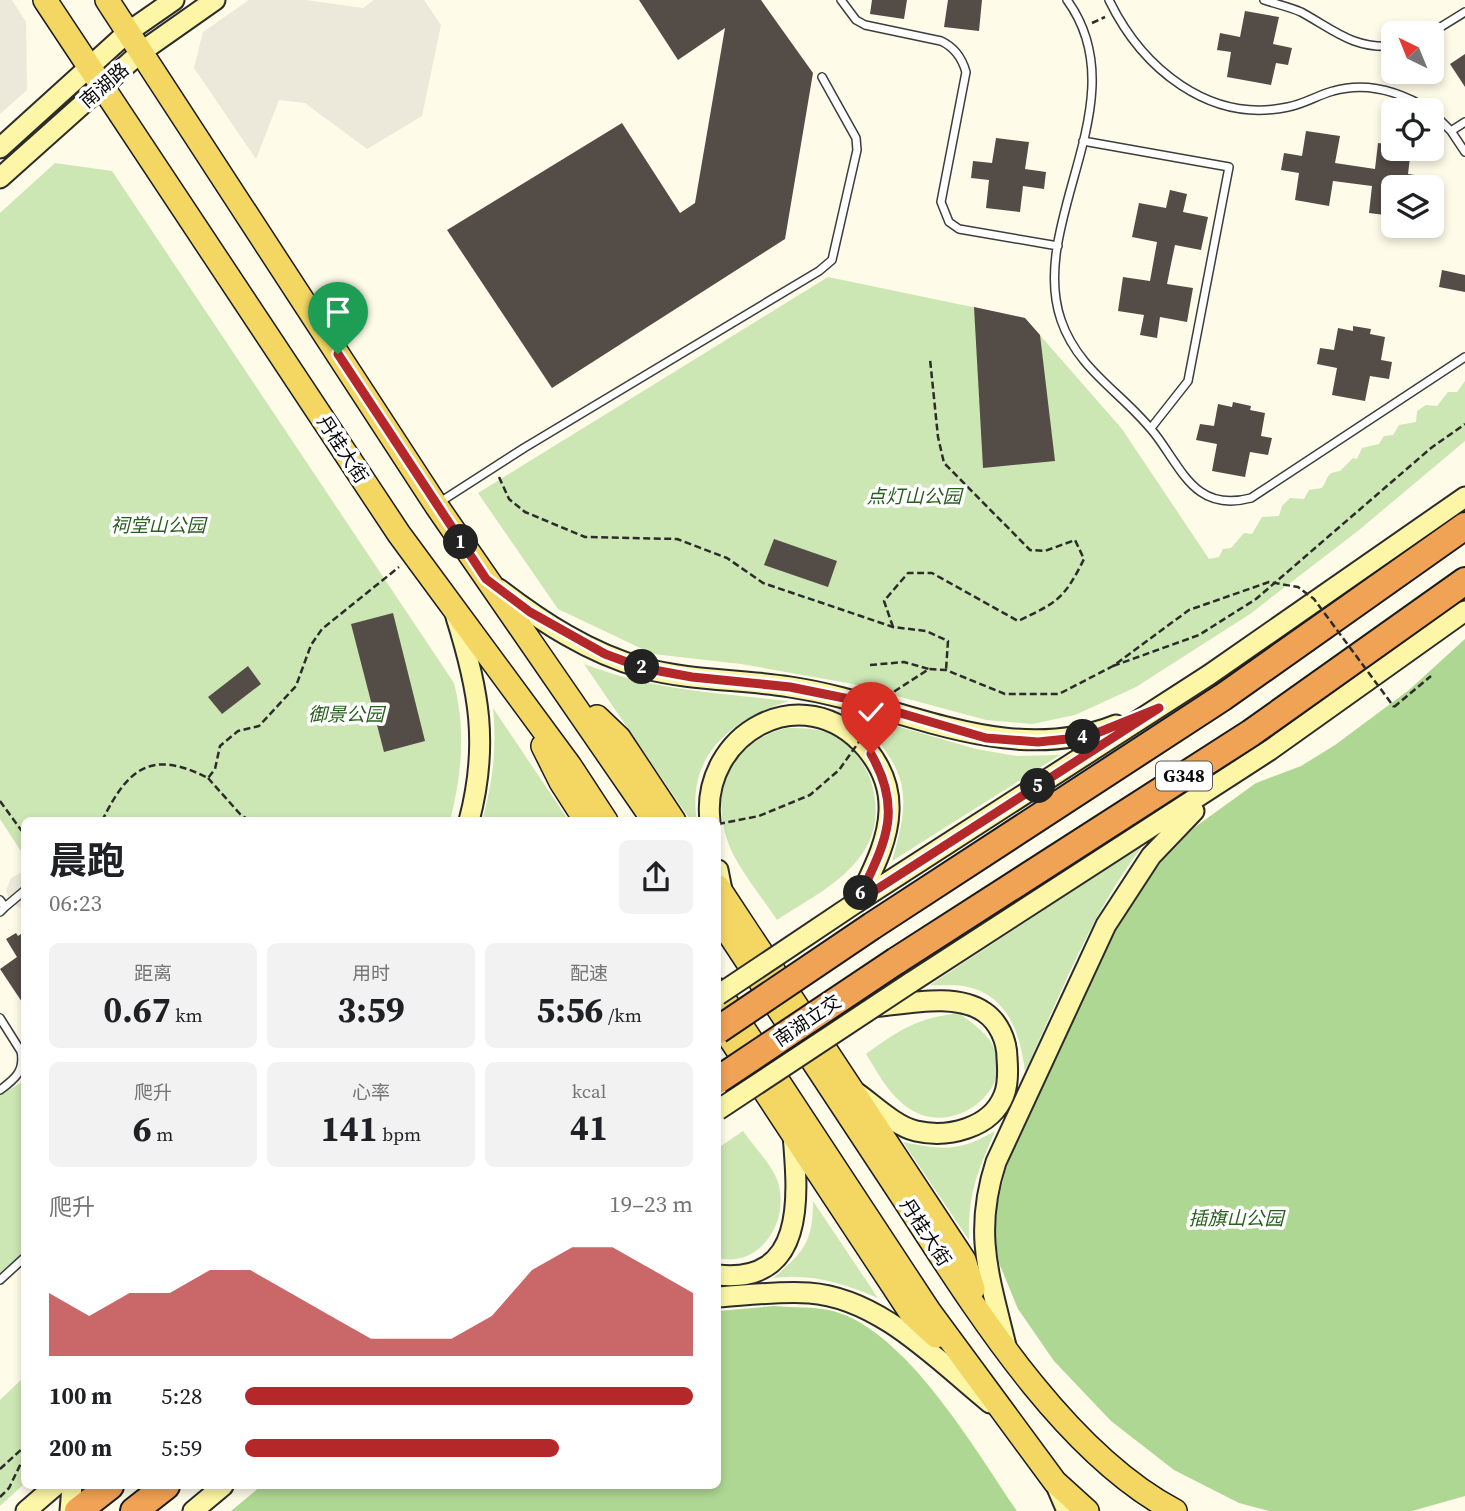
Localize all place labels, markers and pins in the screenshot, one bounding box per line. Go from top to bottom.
pin [308,282,368,354]
pin: 1 [444,524,478,560]
pin: 2 [624,650,660,684]
pin [841,682,901,754]
pin: 4 [1066,720,1100,754]
pin: 5 [1020,768,1056,804]
pin: 6 [844,876,878,910]

